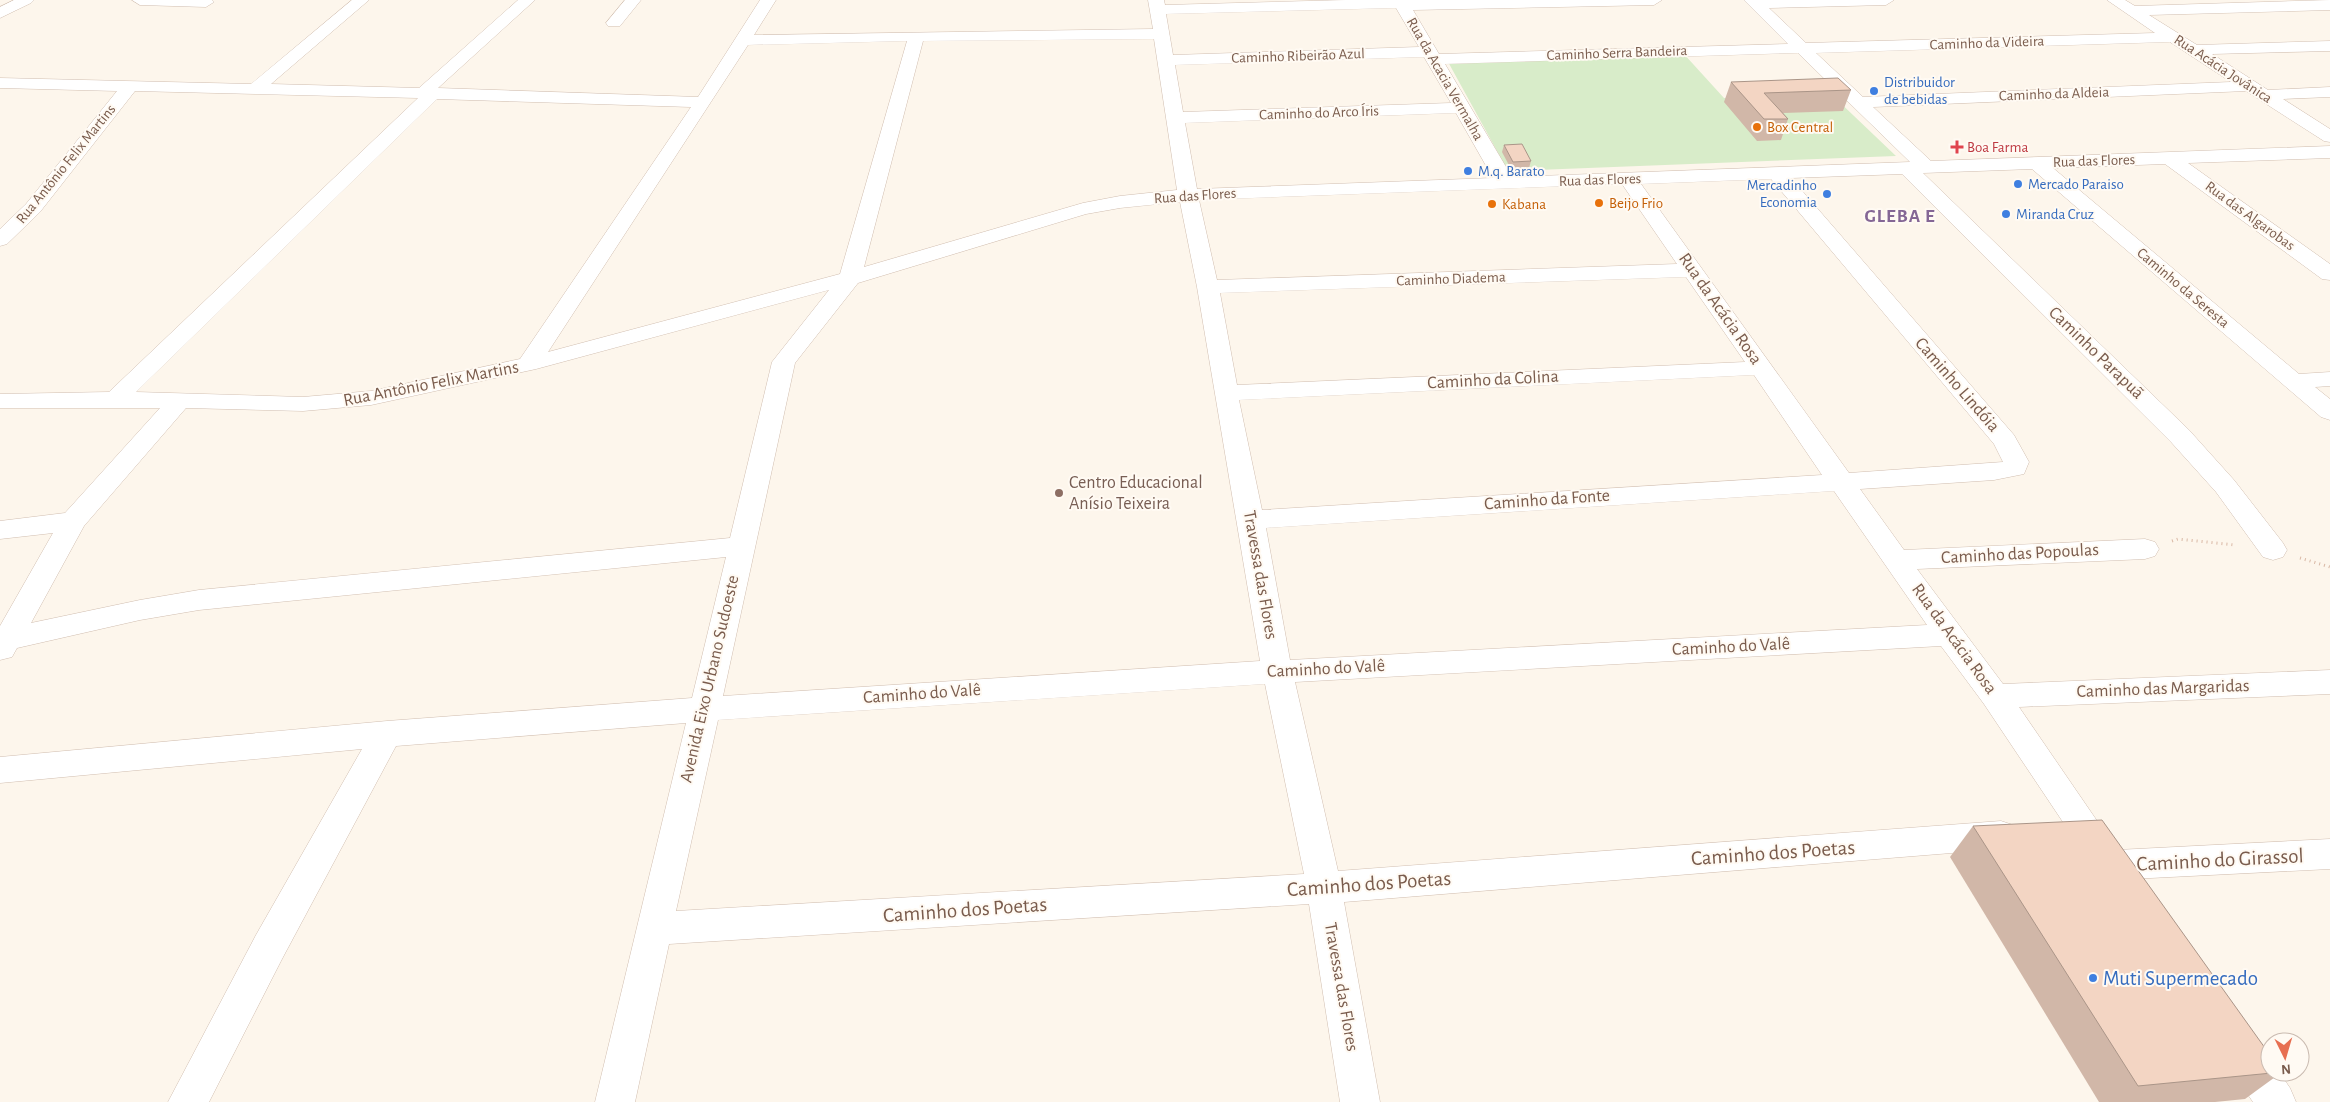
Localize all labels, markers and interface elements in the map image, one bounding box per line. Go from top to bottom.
street label: Rua da Acacia Vermalha [1404,15,1486,143]
street label: Rua Acácia Jovânica [2171,32,2275,106]
street label: Caminho da Videira [1929,33,2045,52]
street label: Caminho Serra Bandeira [1546,43,1688,63]
street label: Caminho Ribeirão Azul [1231,46,1365,66]
place label: Distribuidor de bebidas [1884,75,1955,107]
marker: Distribuidor de bebidas [1868,85,1880,97]
street label: Caminho da Aldeia [1999,85,2109,103]
street label: Caminho do Arco Íris [1259,101,1379,123]
street label: Rua Antônio Felix Martins [13,102,119,226]
place label: Box Central [1767,120,1833,135]
marker: Box Central [1751,121,1763,133]
place label: Boa Farma [1967,140,2028,155]
marker: Boa Farma [1951,141,1963,153]
street label: Rua das Flores [2053,152,2135,170]
place label: M.q. Barato [1478,164,1545,179]
marker: M.q. Barato [1462,165,1474,177]
street label: Rua das Flores [1559,171,1641,189]
place label: Mercado Paraiso [2028,177,2124,192]
place label: Mercadinho Economia [1747,178,1817,210]
marker: Mercado Paraiso [2012,178,2024,190]
street label: Rua das Algarobas [2203,179,2297,253]
street label: Rua das Flores [1153,186,1237,206]
marker: Mercadinho Economia [1821,188,1833,200]
place label: Beijo Frio [1609,196,1663,211]
place label: Kabana [1502,197,1546,212]
marker: Beijo Frio [1593,197,1605,209]
marker: Kabana [1486,198,1498,210]
district label: GLEBA E [1864,207,1936,226]
place label: Miranda Cruz [2016,207,2094,222]
marker: Miranda Cruz [2000,208,2012,220]
street label: Caminho da Seresta [2134,245,2232,331]
street label: Rua da Acácia Rosa [1675,250,1765,368]
street label: Caminho Diadema [1396,270,1506,288]
street label: Caminho Parapuã [2045,303,2147,403]
street label: Caminho Lindóia [1911,334,2003,436]
street label: Rua Antônio Felix Martins [342,358,520,410]
street label: Caminho da Colina [1427,368,1559,392]
place label: Centro Educacional Anísio Teixeira [1069,474,1203,513]
marker: Centro Educacional Anísio Teixeira [1053,487,1065,499]
street label: Caminho da Fonte [1483,487,1611,513]
street label: Travessa das Flores [1240,509,1280,641]
street label: Caminho das Popoulas [1941,541,2099,567]
street label: Avenida Eixo Urbano Sudoeste [677,574,743,784]
street label: Rua da Acácia Rosa [1908,580,2000,698]
street label: Caminho do Valê [1672,635,1790,659]
street label: Caminho do Valê [1267,657,1385,681]
street label: Caminho das Margaridas [2076,677,2250,701]
street label: Caminho do Valê [862,681,982,707]
street label: Caminho dos Poetas [1690,837,1856,869]
street label: Caminho do Girassol [2136,845,2304,875]
street label: Caminho dos Poetas [1286,868,1452,900]
street label: Caminho dos Poetas [882,894,1048,926]
street label: Travessa das Flores [1321,921,1361,1053]
place label: Muti Supermecado [2103,968,2258,989]
marker: Muti Supermecado [2087,972,2099,984]
north arrow [2260,1032,2310,1082]
text: N [2281,1062,2292,1076]

